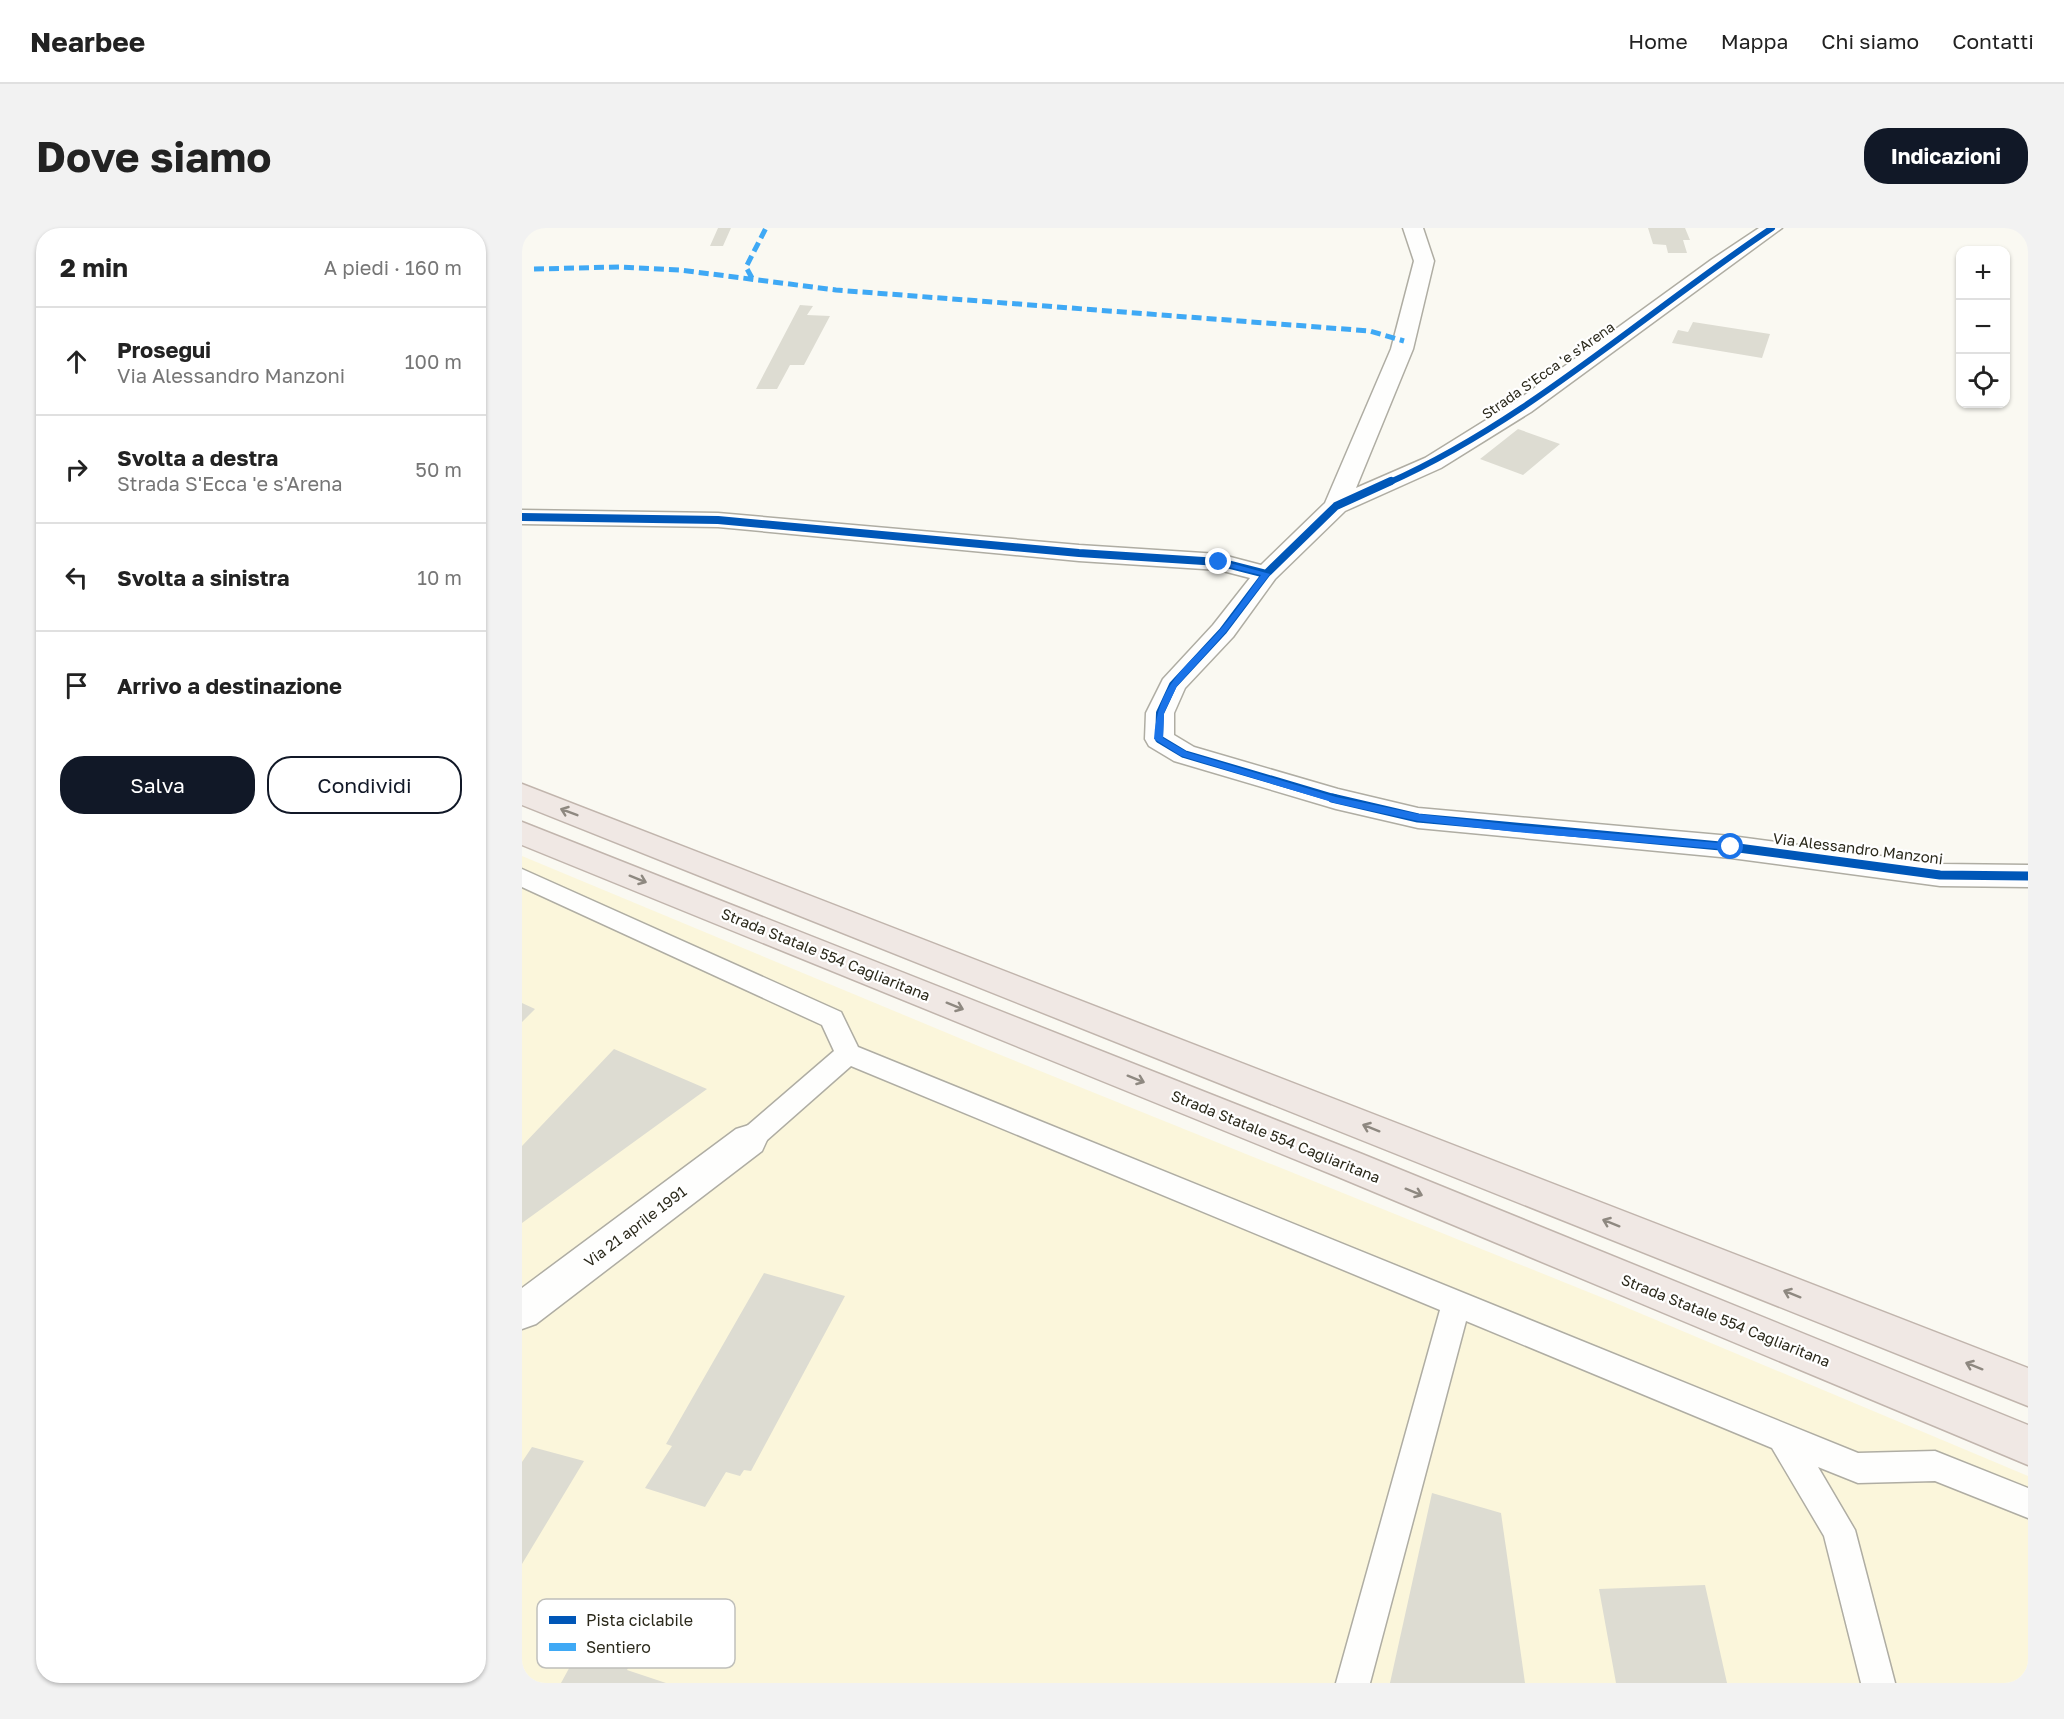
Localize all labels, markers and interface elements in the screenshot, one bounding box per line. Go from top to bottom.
text: Nearbee [30,25,145,58]
text: Home [1628,28,1688,54]
text: Mappa [1721,28,1788,54]
text: Chi siamo [1821,28,1919,54]
text: Contatti [1952,28,2034,54]
button: Indicazioni [1864,128,2028,184]
text: Dove siamo [36,131,271,181]
map controls [1956,246,2010,408]
button: + [1956,246,2010,300]
text: 2 min [60,252,128,283]
text: A piedi · 160 m [324,255,462,279]
button: − [1956,300,2010,354]
street label: Strada S'Ecca 'e s'Arena [1478,318,1618,422]
text: Prosegui [117,336,211,363]
icon: ahead [60,345,93,378]
text: 100 m [405,349,462,373]
button: locate [1956,354,2010,408]
text: Via Alessandro Manzoni [117,363,345,387]
text: Svolta a destra [117,444,278,471]
icon: right [60,453,93,486]
text: 50 m [415,457,462,481]
text: Strada S'Ecca 'e s'Arena [117,471,343,495]
route end [1205,548,1231,574]
icon: left [60,561,93,594]
text: Svolta a sinistra [117,564,289,591]
text: 10 m [417,565,462,589]
icon: arrive [60,669,93,702]
text: Arrivo a destinazione [117,672,342,699]
button: Salva [60,756,255,814]
button: Condividi [267,756,462,814]
one-way arrow [561,806,579,817]
street label: Via Alessandro Manzoni [1772,829,1944,867]
route start [1717,833,1743,859]
one-way arrow [628,875,646,886]
street label: Strada Statale 554 Cagliaritana [719,904,933,1004]
one-way arrow [946,1001,964,1012]
one-way arrow [1126,1074,1145,1085]
street label: Strada Statale 554 Cagliaritana [1169,1086,1383,1186]
one-way arrow [1362,1122,1380,1133]
street label: Via 21 aprile 1991 [580,1182,690,1270]
one-way arrow [1404,1187,1423,1198]
one-way arrow [1602,1216,1620,1227]
street label: Strada Statale 554 Cagliaritana [1619,1270,1833,1370]
one-way arrow [1783,1288,1802,1299]
one-way arrow [1965,1359,1983,1370]
legend [537,1599,735,1668]
text: Pista ciclabile [586,1610,693,1630]
text: Sentiero [586,1637,651,1657]

